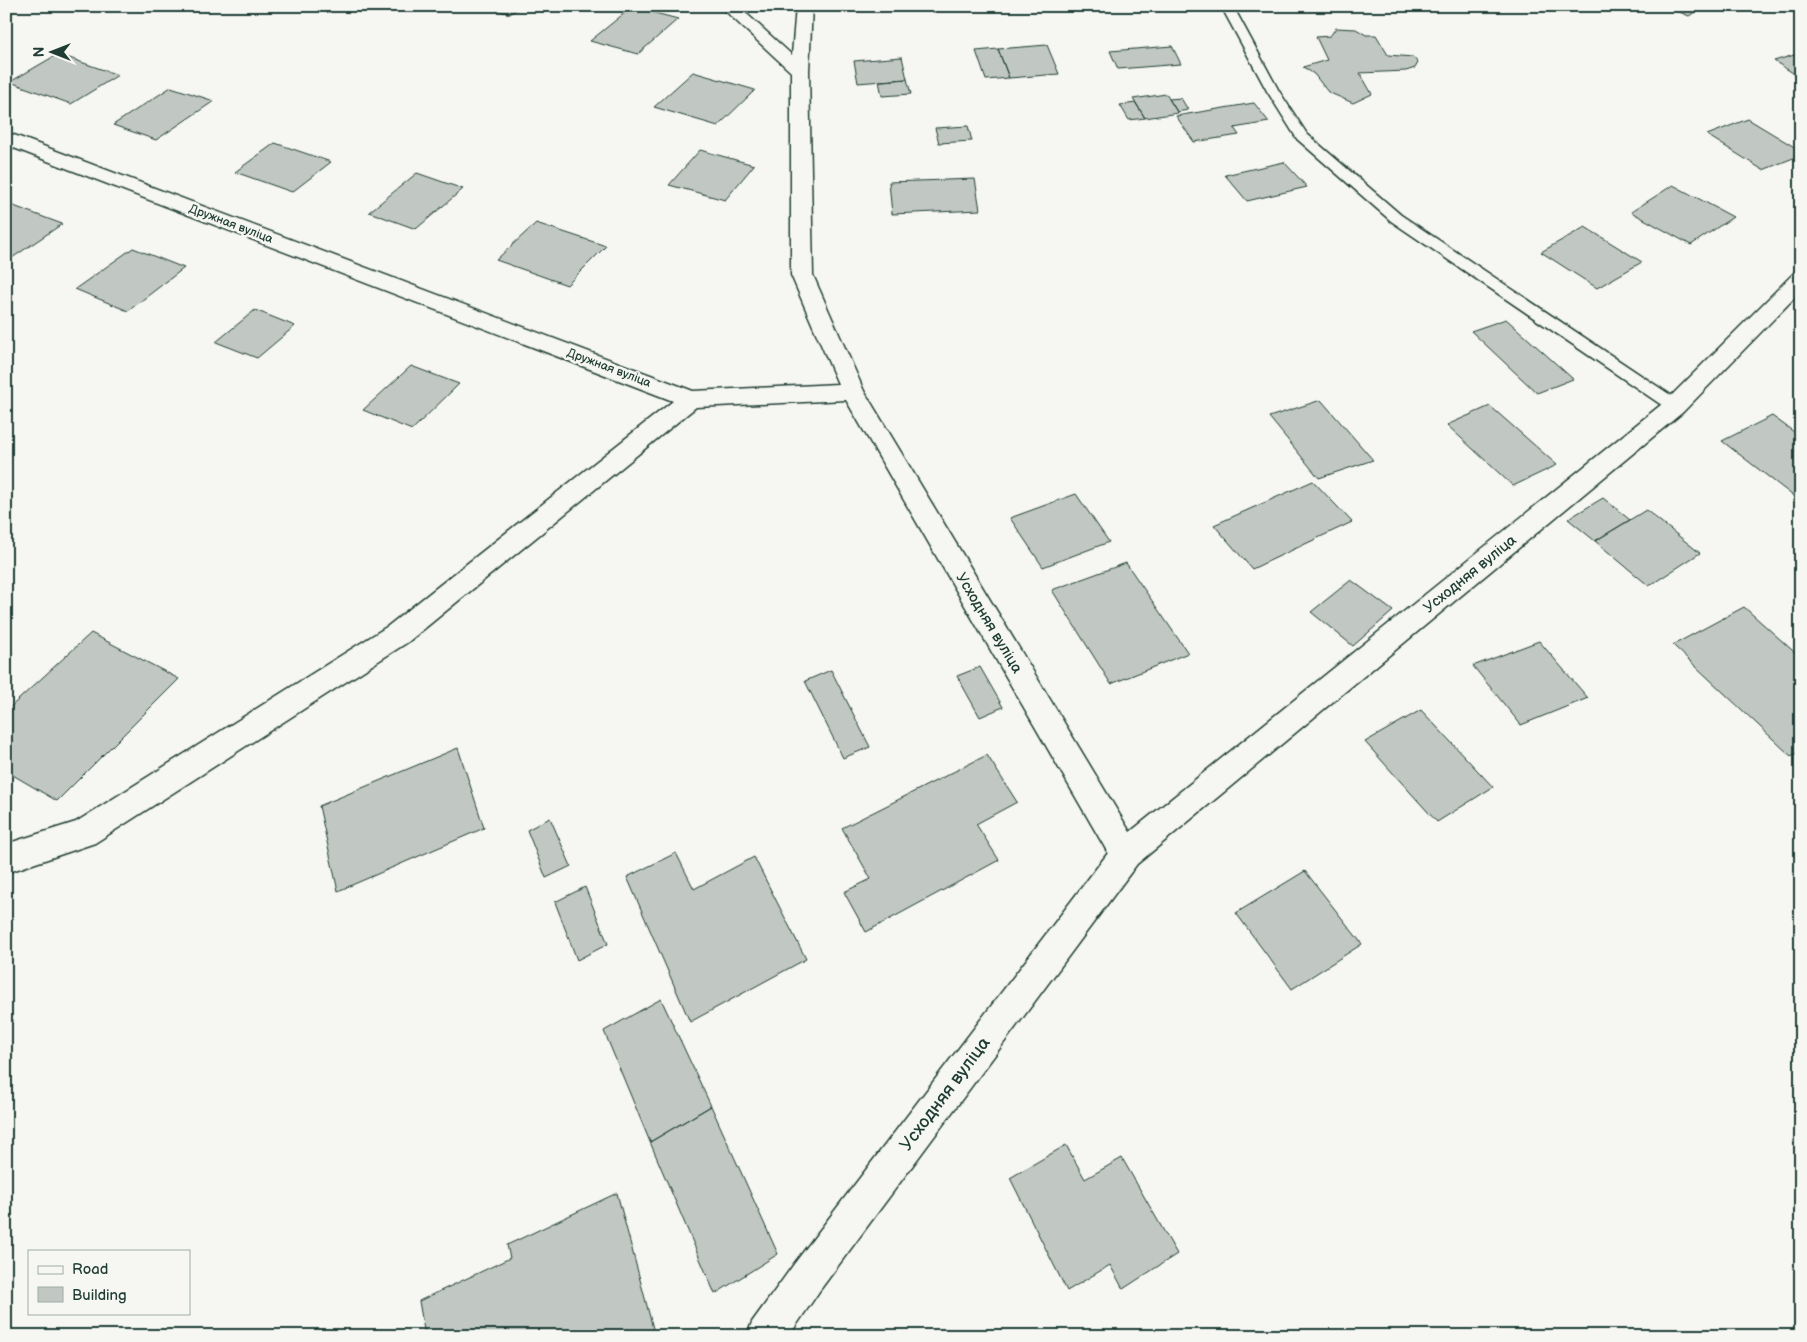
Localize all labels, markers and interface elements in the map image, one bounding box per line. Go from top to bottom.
north arrow [28,28,78,78]
text: N [31,47,48,57]
street label: Дружная вуліца [187,201,275,247]
street label: Дружная вуліца [565,345,653,391]
street label: Усходняя вуліца [1420,531,1520,617]
street label: Усходняя вуліца [951,569,1027,677]
street label: Усходняя вуліца [895,1033,995,1155]
legend [28,1250,190,1314]
text: Road [72,1260,108,1279]
text: Building [72,1286,127,1305]

